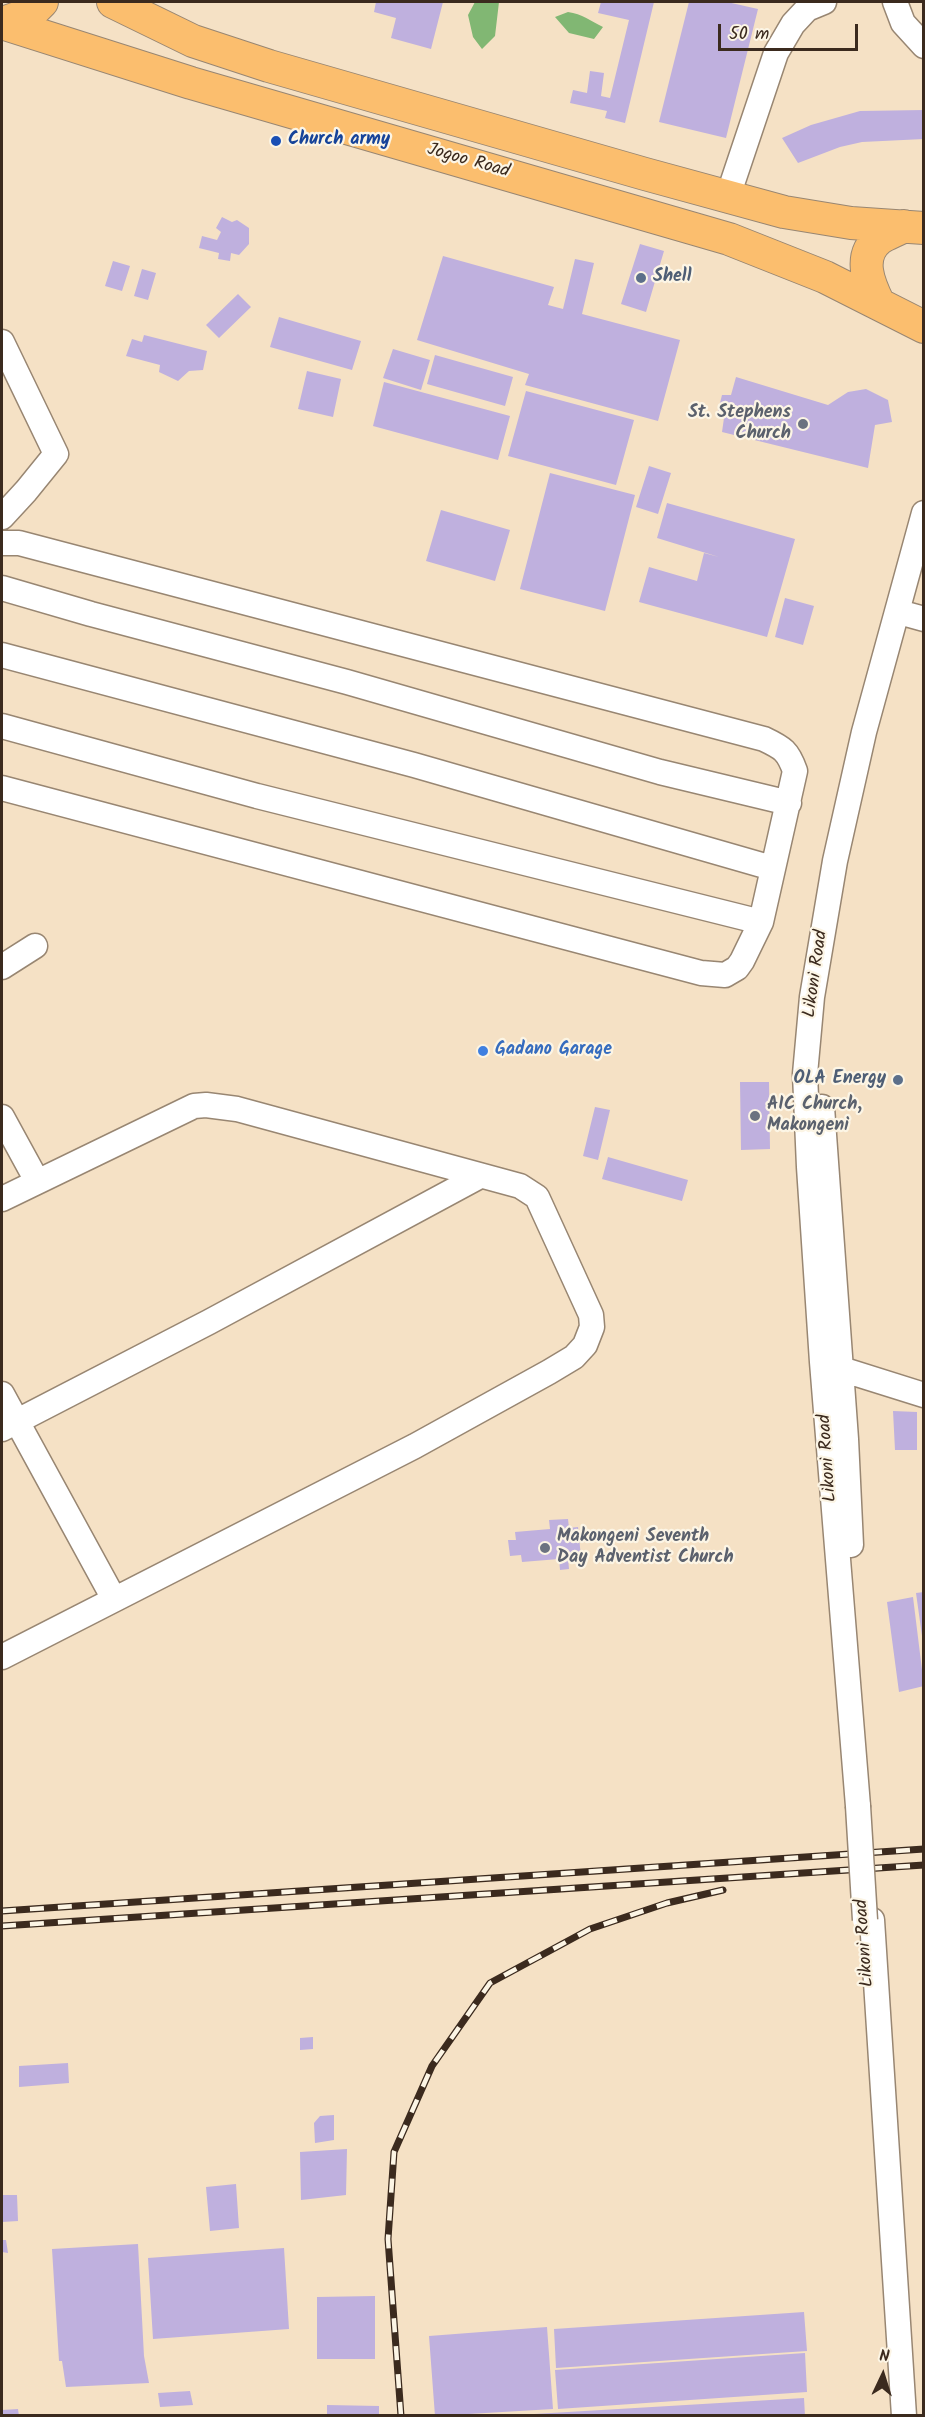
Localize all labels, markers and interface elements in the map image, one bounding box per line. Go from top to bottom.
scale bar [721,12,860,50]
text: 50 m [729,20,769,49]
place label: Church army [288,130,390,152]
marker: Church army [269,134,283,148]
street label: Jogoo Road [424,140,512,184]
place label: Shell [653,267,691,289]
marker: Shell [634,271,648,285]
place label: St. Stephens Church [688,403,791,446]
marker: St. Stephens Church [796,417,810,431]
street label: Likoni Road [800,929,834,1019]
place label: Gadano Garage [495,1040,612,1062]
marker: Gadano Garage [476,1044,490,1058]
place label: OLA Energy [794,1069,886,1091]
marker: OLA Energy [891,1073,905,1087]
place label: AIC Church, Makongeni [767,1095,862,1138]
marker: AIC Church, Makongeni [748,1109,762,1123]
street label: Likoni Road [815,1413,843,1503]
place label: Makongeni Seventh Day Adventist Church [557,1527,734,1570]
marker: Makongeni Seventh Day Adventist Church [538,1541,552,1555]
street label: Likoni Road [852,1898,880,1988]
text: N [878,2344,890,2369]
north arrow [853,2345,913,2405]

